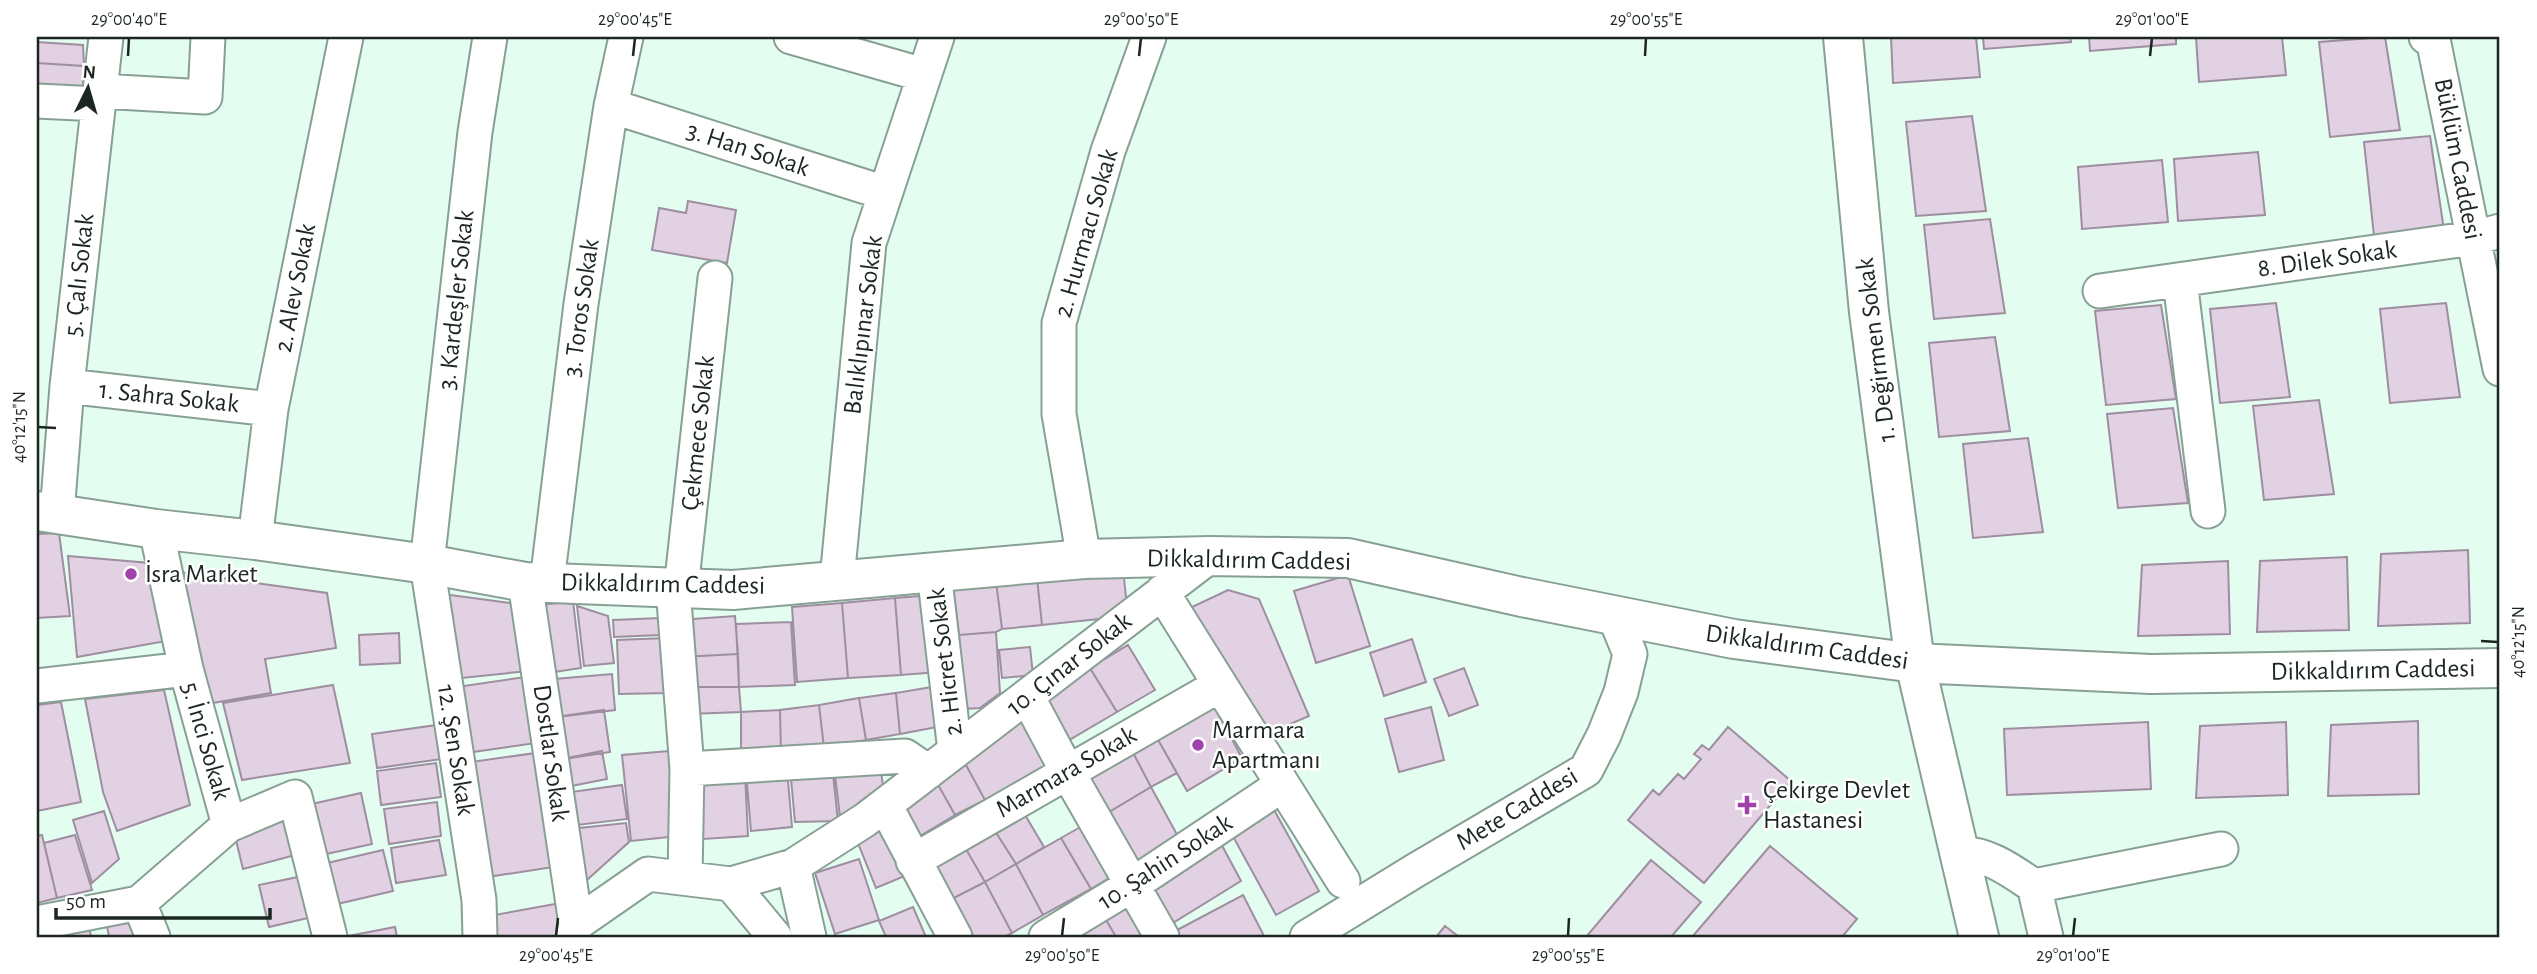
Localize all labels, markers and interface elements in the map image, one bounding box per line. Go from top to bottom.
text: 29°00'40"E [91,11,167,29]
text: 29°00'45"E [598,11,672,29]
text: 29°00'50"E [1104,11,1179,29]
text: 29°00'55"E [1610,11,1683,29]
text: 29°01'00"E [2115,11,2189,29]
north arrow [52,52,122,122]
text: N [82,63,97,83]
street label: Büklüm Caddesi [2430,76,2486,242]
street label: 3. Han Sokak [683,117,813,181]
street label: 2. Hurmacı Sokak [1050,146,1123,320]
street label: 3. Kardeşler Sokak [434,209,478,391]
street label: 5. Çalı Sokak [60,212,98,338]
street label: 2. Alev Sokak [270,221,320,355]
street label: Balıklıpınar Sokak [839,234,887,416]
street label: 8. Dilek Sokak [2256,236,2398,282]
street label: 3. Toros Sokak [558,237,604,379]
street label: 1. Değirmen Sokak [1852,256,1900,444]
street label: Çekmece Sokak [677,354,719,512]
street label: 1. Sahra Sokak [98,377,240,417]
text: 40°12'15"N [11,391,29,463]
street label: Dikkaldırım Caddesi [1146,545,1352,575]
place label: İsra Market [145,560,258,587]
marker: İsra Market [123,566,139,582]
street label: Dikkaldırım Caddesi [560,569,766,599]
street label: 2. Hicret Sokak [923,587,967,737]
text: 40°12'15"N [2510,606,2528,678]
street label: 10. Çınar Sokak [1002,607,1136,721]
street label: Dikkaldırım Caddesi [1704,620,1910,674]
street label: Dikkaldırım Caddesi [2270,655,2476,685]
street label: 5. İnci Sokak [177,679,236,803]
street label: 12. Şen Sokak [433,683,479,817]
street label: Dostlar Sokak [529,683,574,823]
place label: Marmara Apartmanı [1212,717,1320,773]
street label: Marmara Sokak [991,721,1141,823]
marker: Marmara Apartmanı [1190,737,1206,753]
street label: Mete Caddesi [1452,763,1582,855]
place label: Çekirge Devlet Hastanesi [1763,777,1910,833]
marker: Çekirge Devlet Hastanesi [1737,795,1757,815]
street label: 10. Şahin Sokak [1093,809,1237,915]
scale bar [56,876,270,920]
text: 50 m [66,891,106,912]
text: 29°00'45"E [519,947,593,965]
text: 29°00'50"E [1025,947,1100,965]
text: 29°00'55"E [1532,947,1605,965]
text: 29°01'00"E [2036,947,2110,965]

